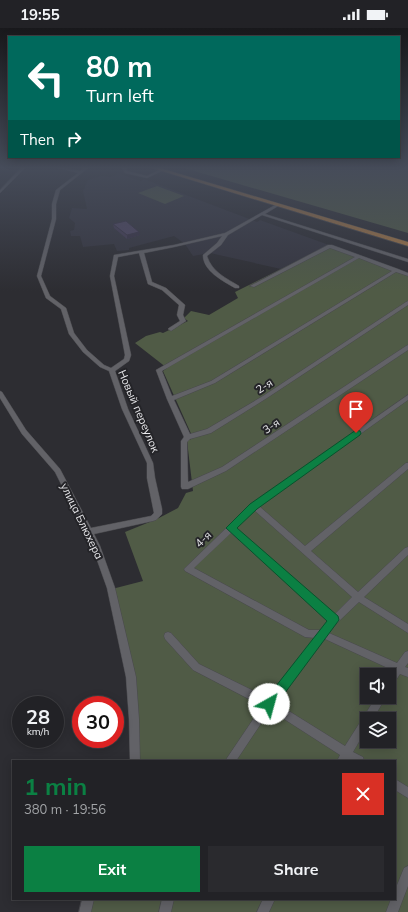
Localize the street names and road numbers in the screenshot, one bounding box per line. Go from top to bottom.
street label: Новый переулок [115,368,163,454]
street label: 2-я [253,375,275,397]
street label: 3-я [260,415,282,437]
street label: улица Блюхера [58,481,106,561]
street label: 4-я [192,528,214,550]

